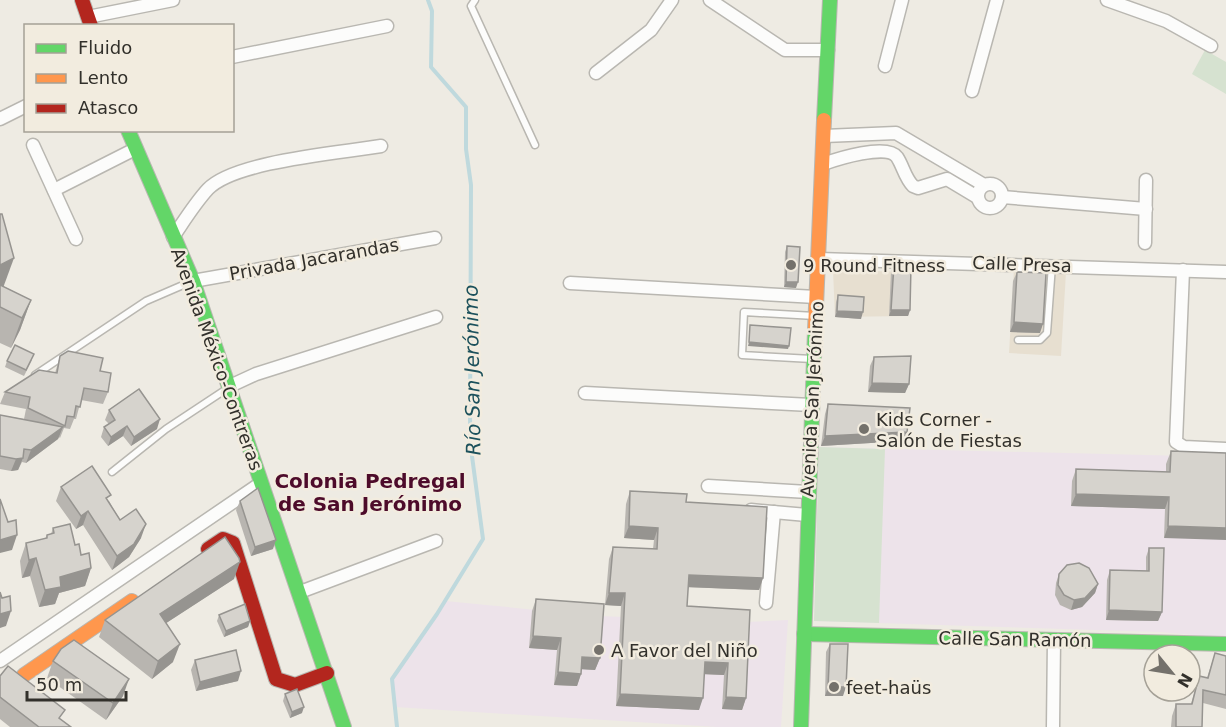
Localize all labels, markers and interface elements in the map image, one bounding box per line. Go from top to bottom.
legend [24,24,234,132]
text: Fluido [78,37,132,58]
text: Lento [78,67,128,88]
text: Atasco [78,97,138,118]
street label: Privada Jacarandas [228,234,400,284]
street label: Avenida México-Contreras [167,245,267,473]
street label: Calle Presa [972,252,1072,276]
place label: 9 Round Fitness [803,255,945,276]
marker: 9 Round Fitness [784,258,798,272]
water label: Río San Jerónimo [459,284,485,456]
street label: Avenida San Jerónimo [796,300,828,498]
place label: Kids Corner - Salón de Fiestas [876,409,1022,451]
marker: Kids Corner - Salón de Fiestas [857,422,871,436]
district label: Colonia Pedregal de San Jerónimo [274,469,466,516]
street label: Calle San Ramón [938,627,1092,651]
place label: A Favor del Niño [611,640,758,661]
marker: A Favor del Niño [592,643,606,657]
north arrow [1142,643,1202,703]
scale bar [27,664,126,702]
text: N [1173,670,1196,691]
text: 50 m [36,674,82,695]
place label: feet-haüs [846,677,931,698]
marker: feet-haüs [827,680,841,694]

